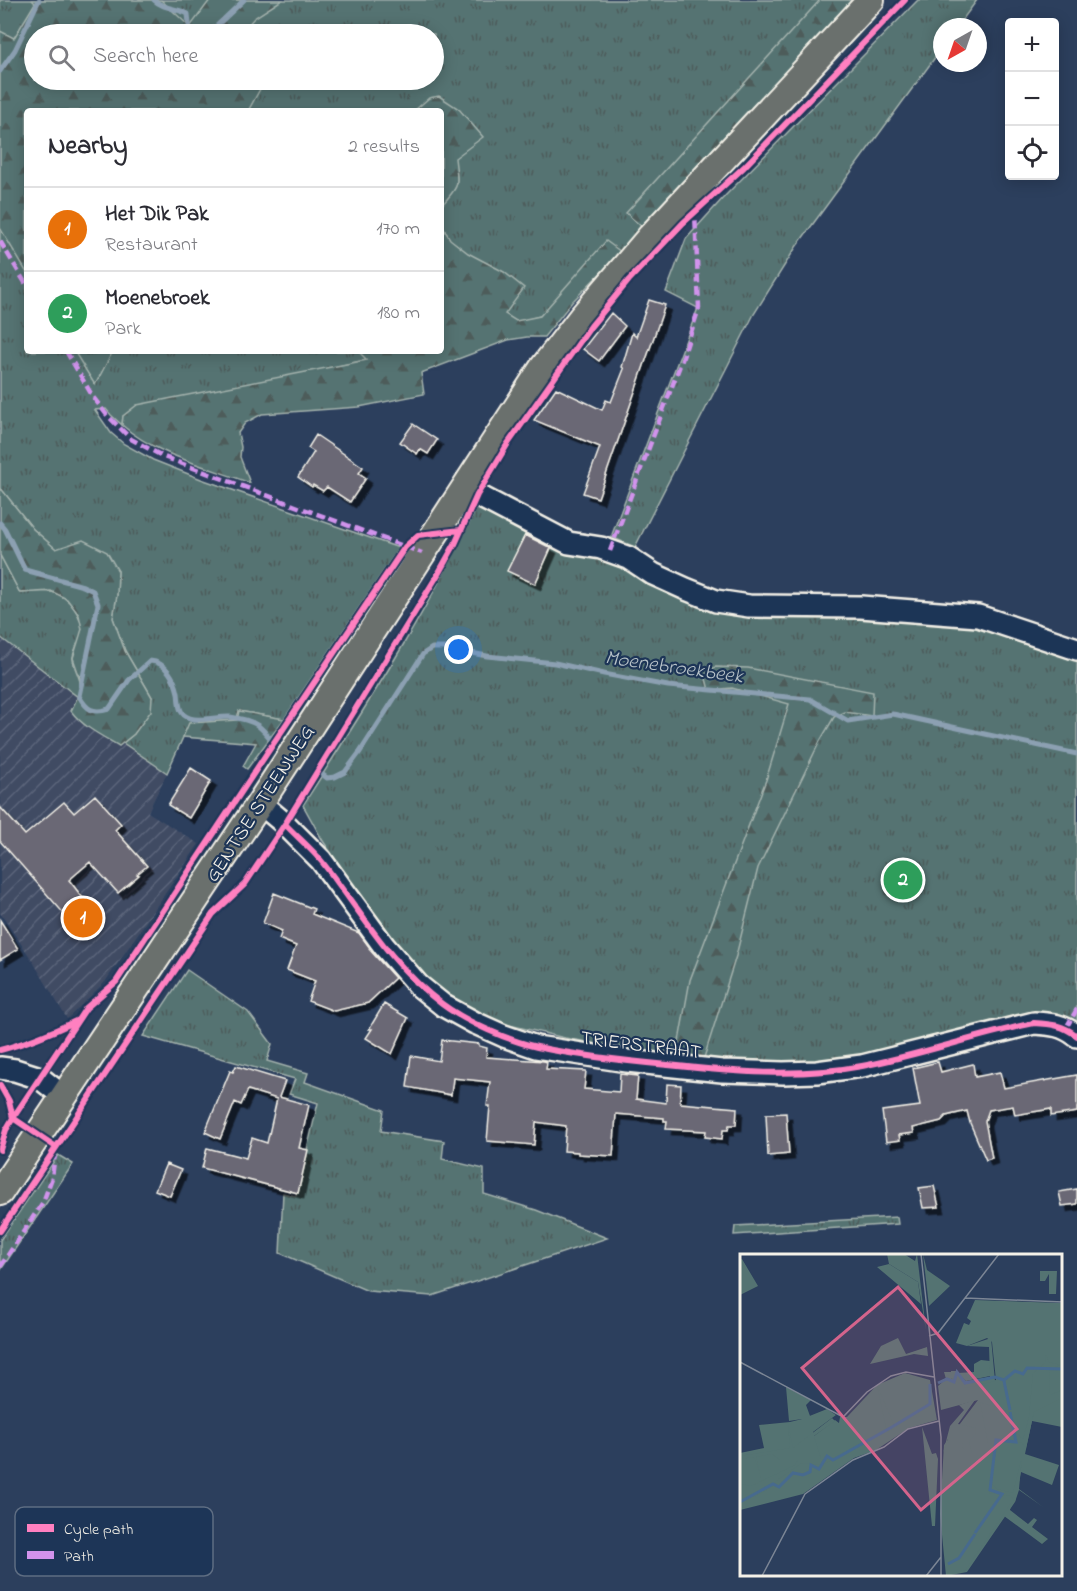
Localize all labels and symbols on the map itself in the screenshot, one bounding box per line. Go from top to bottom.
north arrow [933,18,987,72]
your location [444,635,473,664]
water label: Moenebroekbeek [603,643,745,693]
street label: GENTSE STEENWEG [199,720,323,888]
pin: 2 [884,858,922,902]
pin: 1 [64,896,103,940]
street label: TRIEPSTRAAT [579,1025,703,1068]
inset map [740,1254,1062,1576]
legend [15,1507,213,1576]
text: Cycle path [64,1518,133,1542]
text: Path [64,1545,94,1569]

